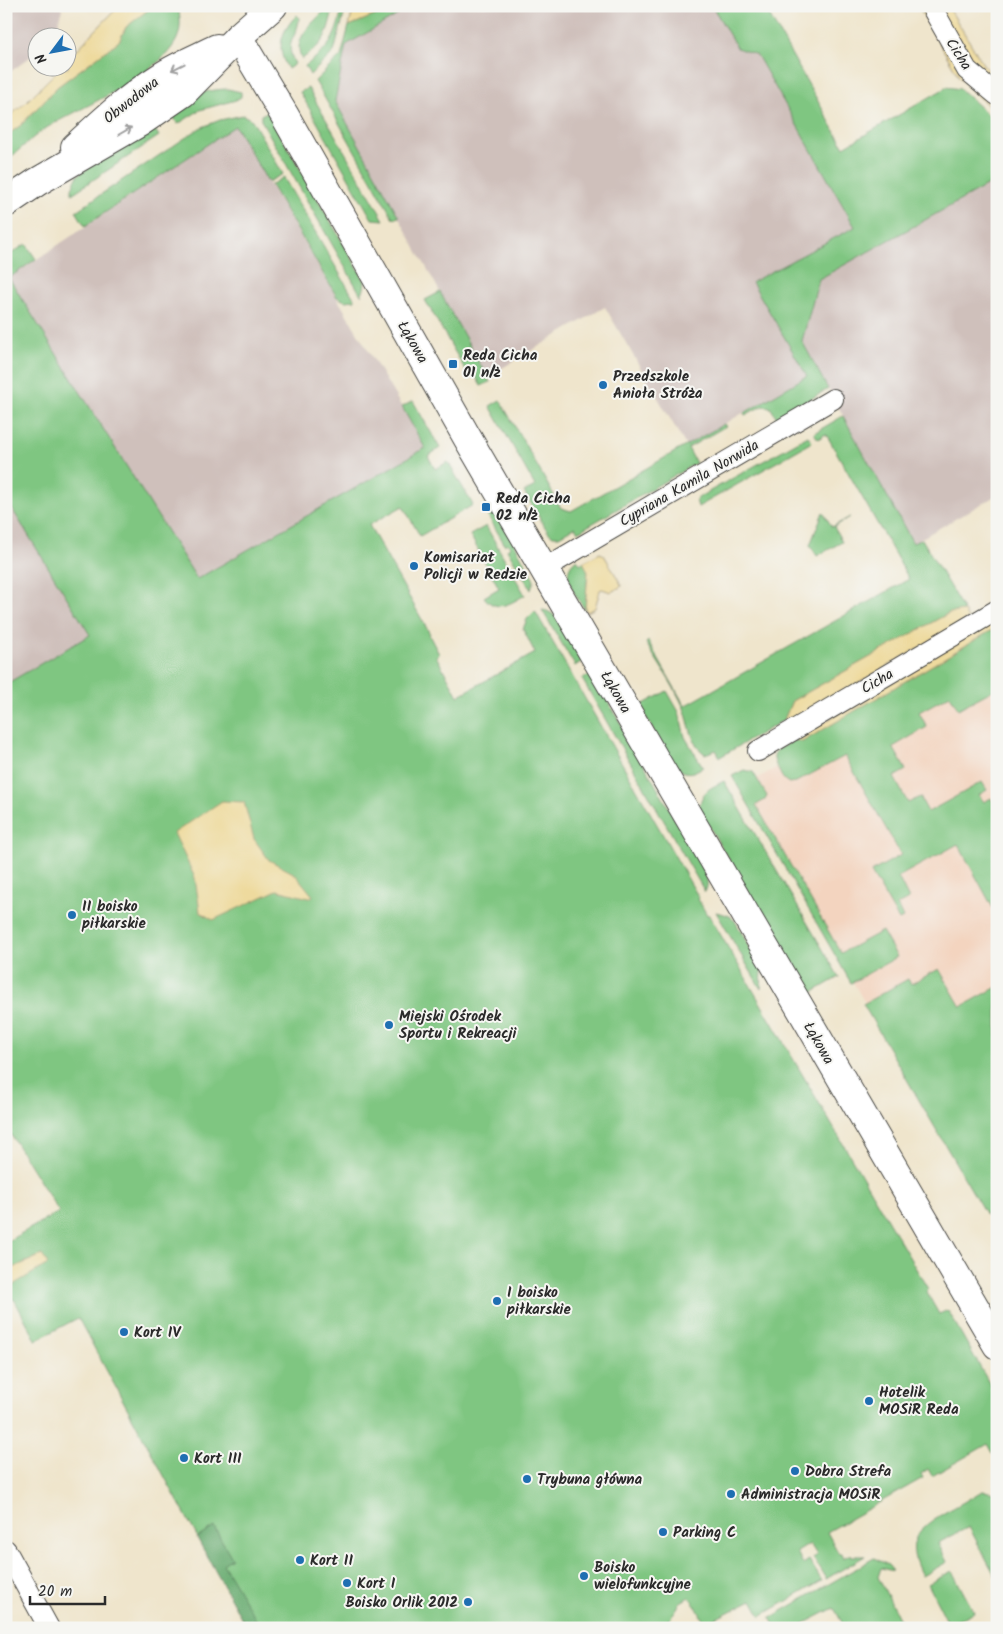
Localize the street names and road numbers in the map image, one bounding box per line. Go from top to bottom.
street label: Cicha [939,34,978,75]
street label: Obwodowa [98,71,165,130]
street label: Łąkowa [390,317,434,368]
street label: Cypriana Kamila Norwida [615,434,764,534]
street label: Cicha [857,663,898,701]
street label: Łąkowa [593,667,637,718]
street label: Łąkowa [796,1018,840,1069]

